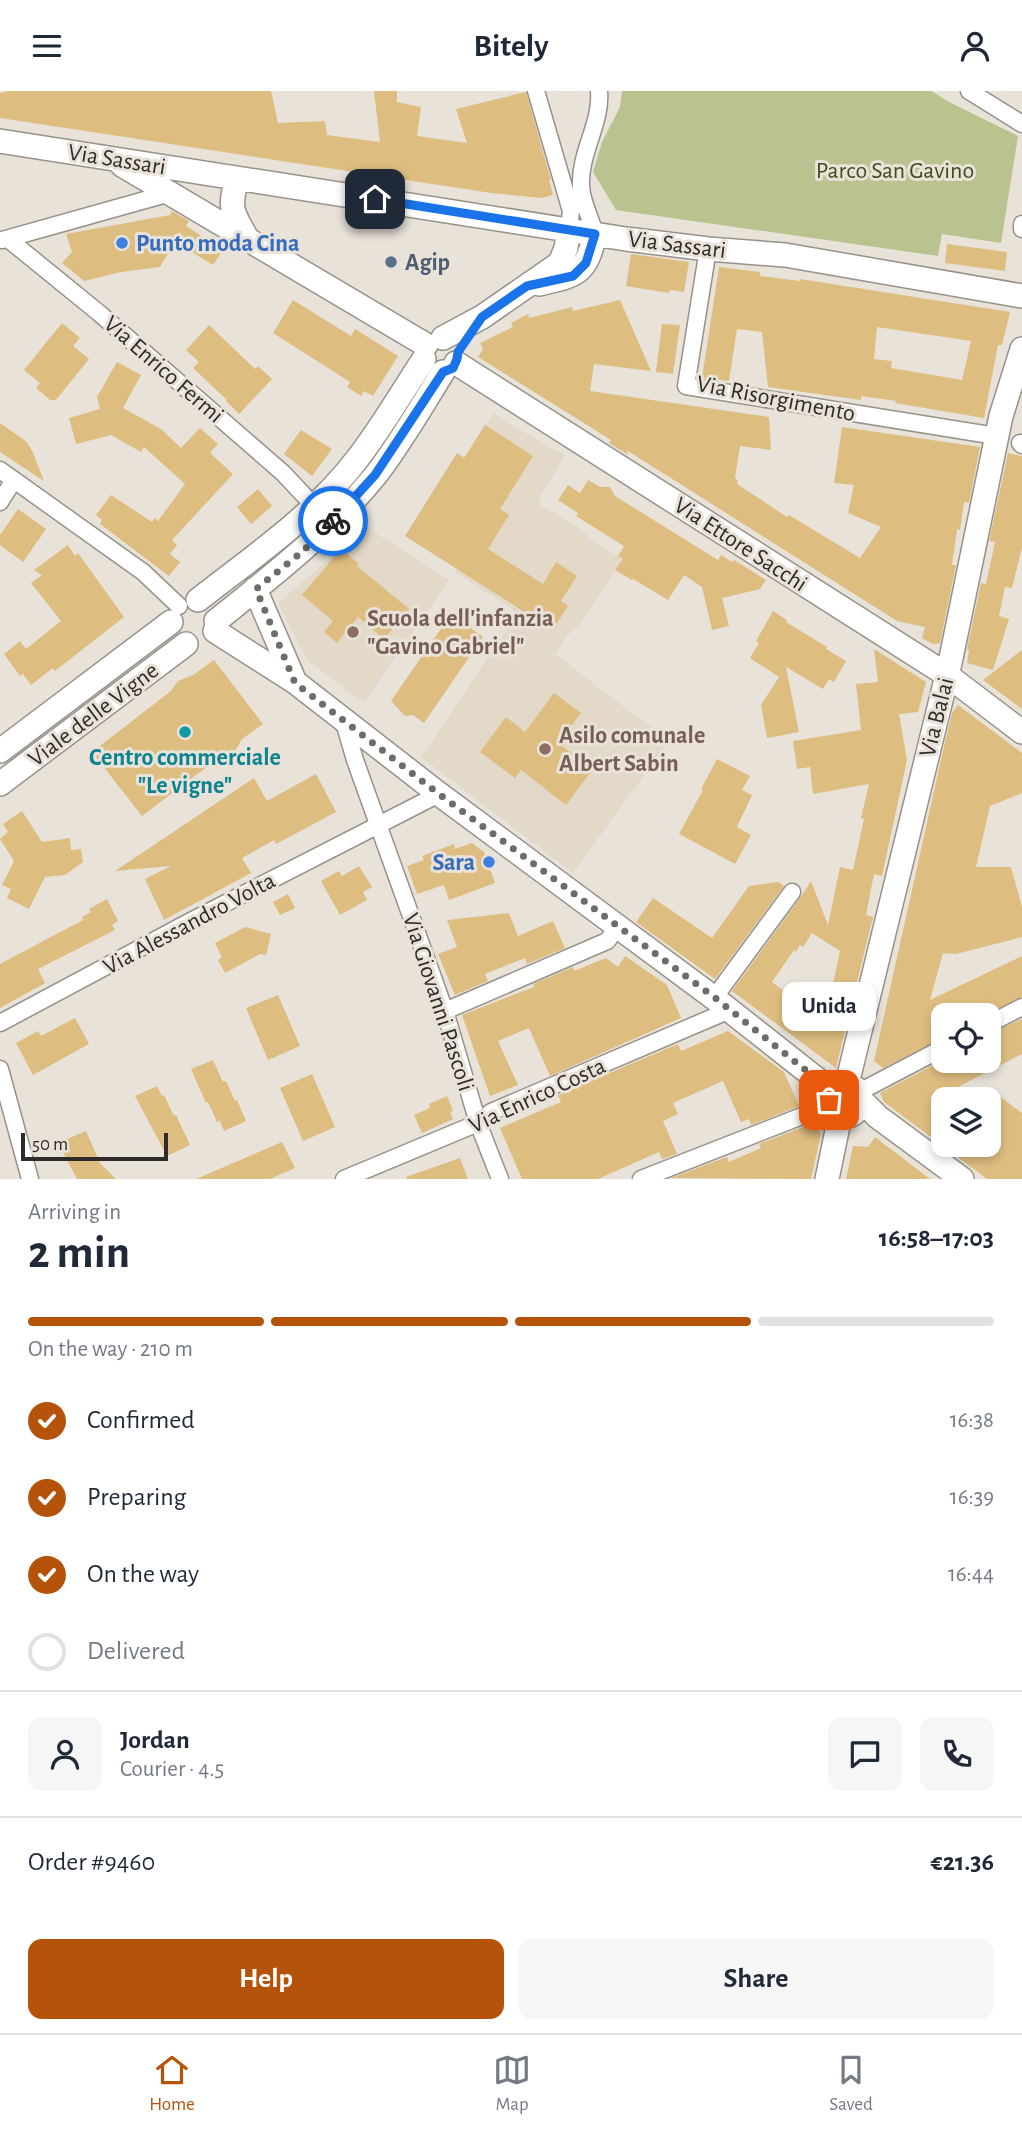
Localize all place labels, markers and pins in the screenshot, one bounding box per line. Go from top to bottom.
pin [345,169,405,229]
place label: Punto moda Cina [136,232,300,256]
marker: Punto moda Cina [114,235,130,251]
place label: Agip [405,251,450,275]
marker: Agip [383,254,399,270]
place label: Scuola dell'infanzia "Gavino Gabriel" [367,607,554,659]
marker: Scuola dell'infanzia "Gavino Gabriel" [345,624,361,640]
marker: Centro commerciale "Le vigne" [177,724,193,740]
place label: Asilo comunale Albert Sabin [559,724,705,776]
marker: Asilo comunale Albert Sabin [537,741,553,757]
place label: Centro commerciale "Le vigne" [89,746,281,798]
place label: Sara [432,851,475,875]
marker: Sara [481,854,497,870]
callout: Unida [782,981,876,1030]
pin [799,1070,859,1130]

